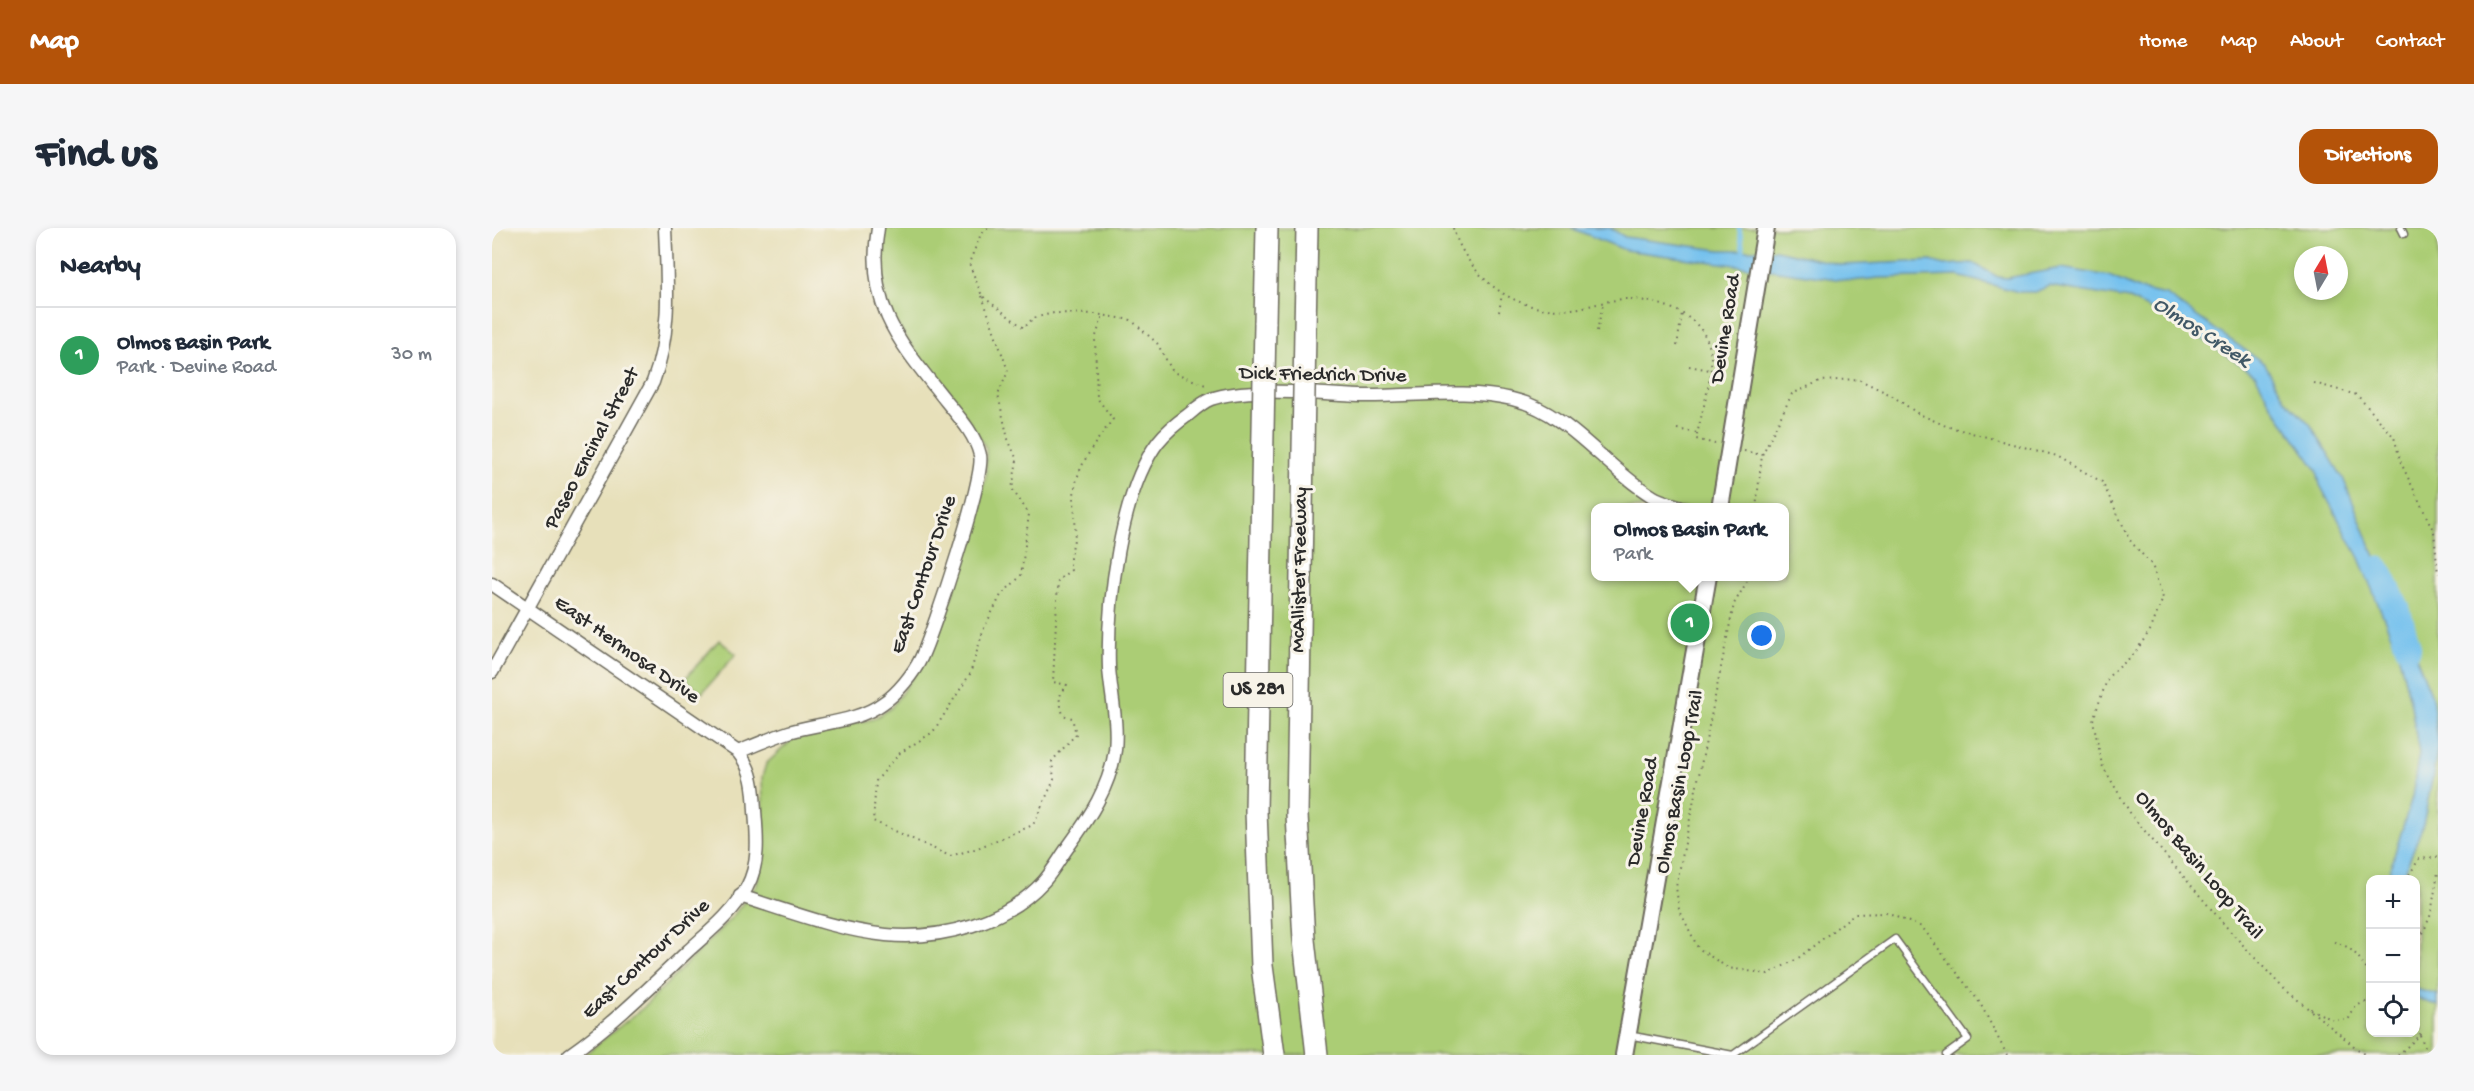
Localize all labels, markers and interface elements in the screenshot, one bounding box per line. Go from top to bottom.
text: Map [30,26,79,59]
text: Home [2139,30,2187,55]
text: Map [2220,30,2257,55]
text: About [2290,30,2343,55]
text: Contact [2376,30,2444,55]
button: Directions [2299,129,2438,184]
text: Find us [36,132,156,181]
north arrow [2294,246,2348,300]
text: Nearby [60,252,141,283]
street label: Devine Road [1706,271,1748,387]
water label: Olmos Creek [2148,292,2256,375]
text: Olmos Basin Park [117,331,269,357]
text: 1 [75,344,84,367]
text: 30 m [391,344,432,367]
text: Park · Devine Road [117,357,276,380]
street label: Paseo Encinal Street [539,362,647,535]
street label: Dick Friedrich Drive [1237,362,1408,390]
street label: McAllister Freeway [1287,487,1315,653]
street label: East Contour Drive [886,491,964,657]
popup [1591,503,1789,581]
text: Olmos Basin Park [1614,518,1766,544]
text: Park [1614,544,1652,567]
street label: East Hermosa Drive [548,591,705,711]
pin: 1 [1670,600,1710,646]
your location [1747,621,1776,650]
road number: US 281 [1224,673,1293,707]
street label: Olmos Basin Loop Trail [1651,688,1711,876]
street label: Devine Road [1622,754,1666,870]
street label: Olmos Basin Loop Trail [2128,787,2268,945]
map controls [2366,875,2420,1037]
button: + [2366,875,2420,929]
street label: East Contour Drive [578,894,717,1026]
button: − [2366,929,2420,983]
button: locate [2366,983,2420,1037]

